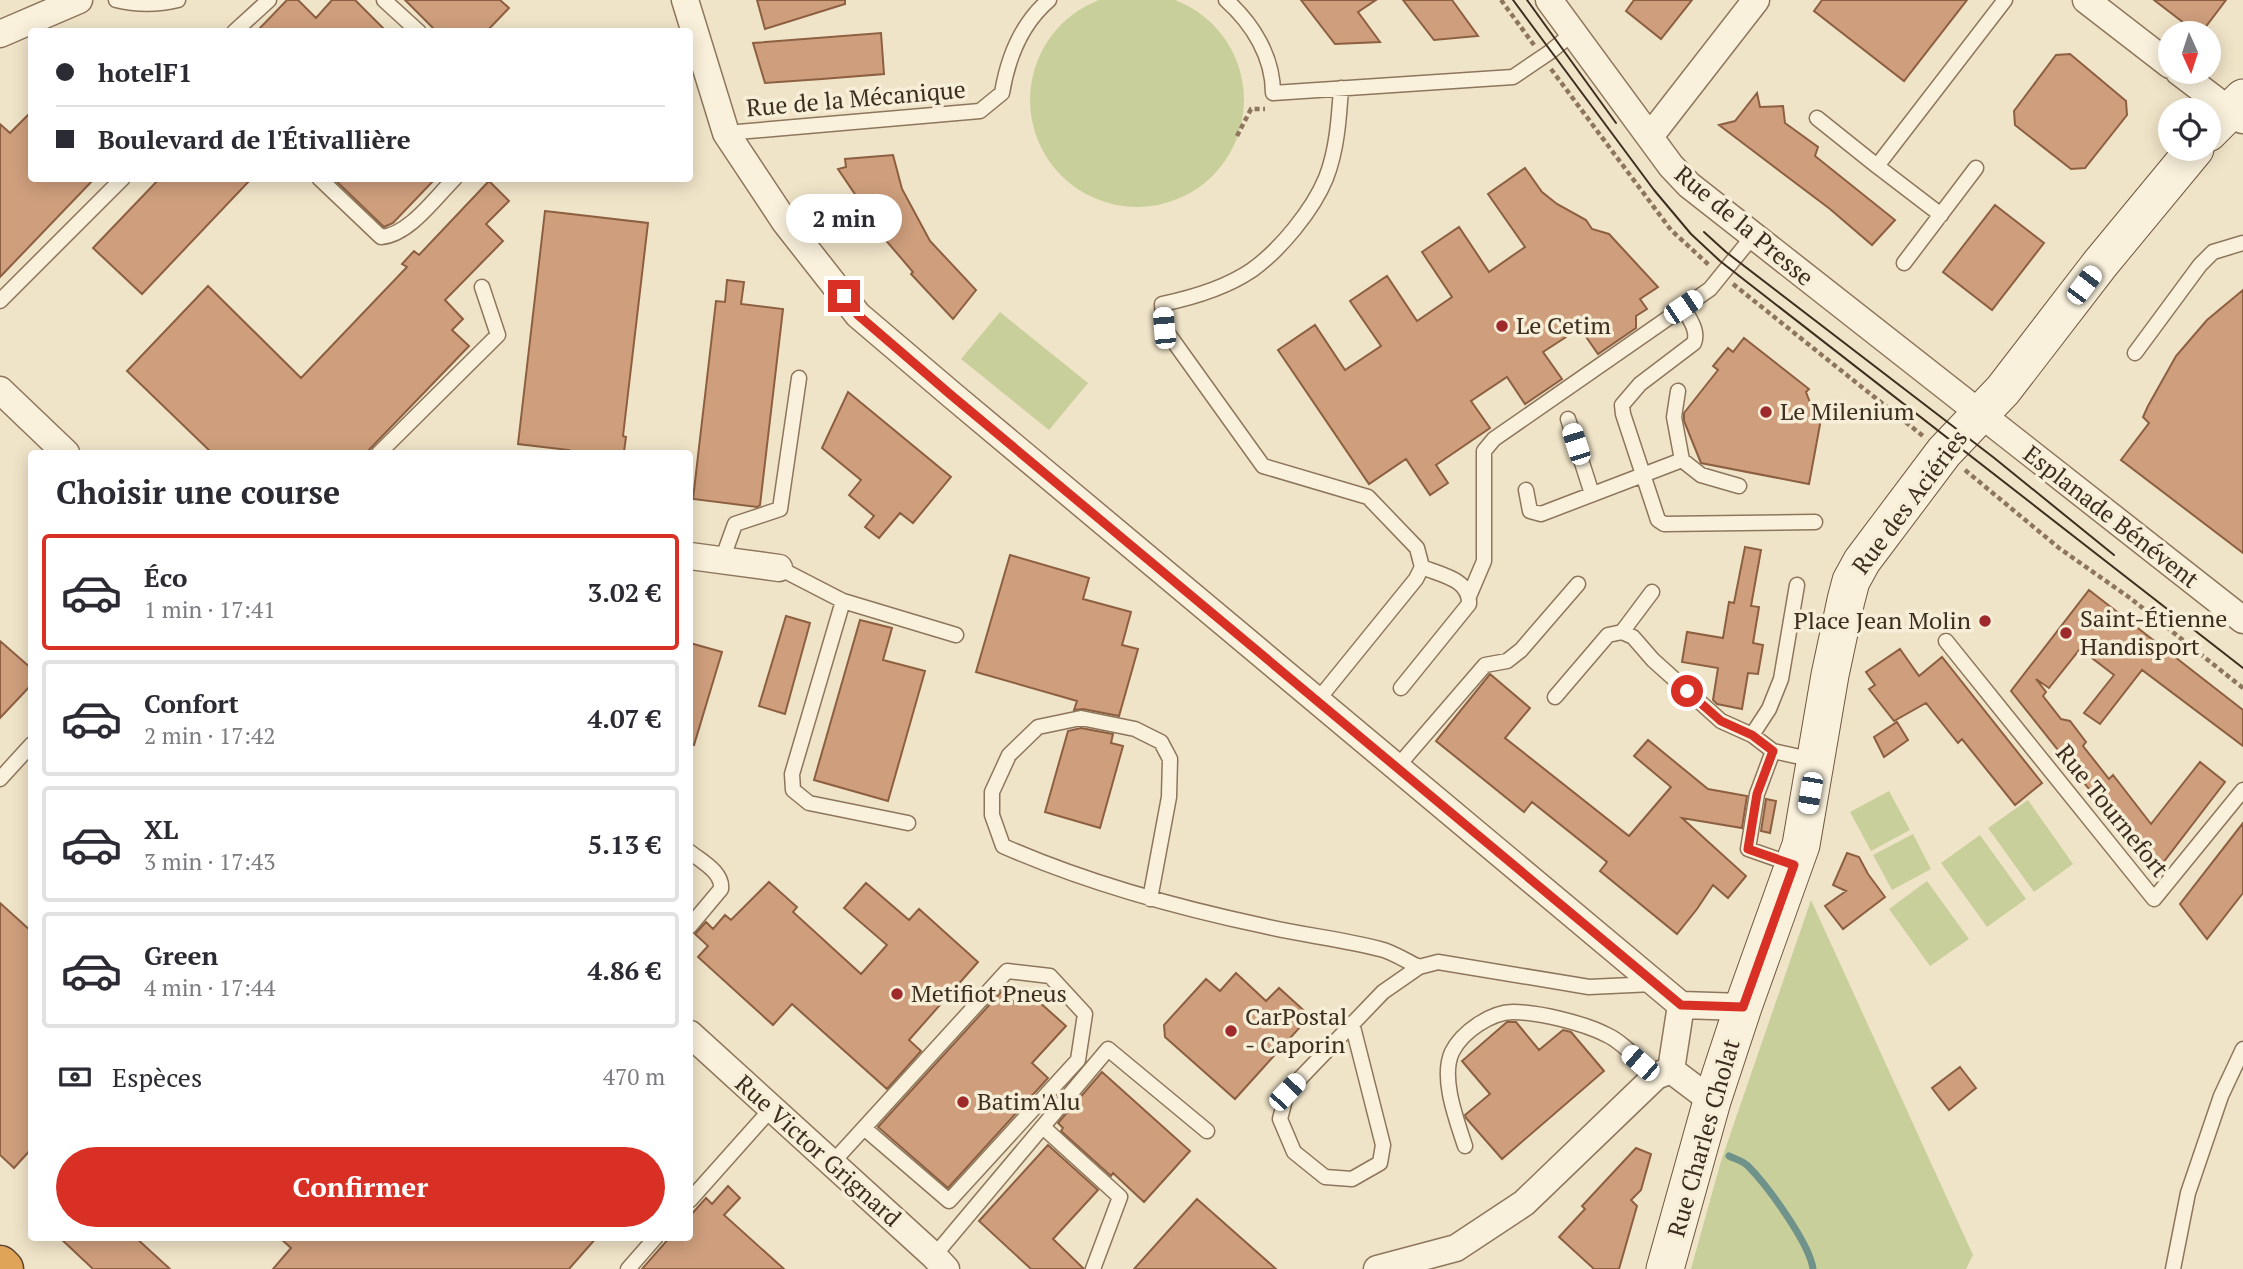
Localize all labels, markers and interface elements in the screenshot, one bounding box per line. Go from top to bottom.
north arrow [2158,21,2221,84]
map controls [2158,21,2221,161]
text: hotelF1 [98,55,193,89]
street label: Rue de la Mécanique [745,72,967,124]
button: locate [2158,98,2221,161]
text: Boulevard de l'Étivallière [98,122,411,156]
street label: Rue de la Presse [1669,158,1821,293]
callout: 2 min [786,194,902,244]
text: 2 min [813,203,875,234]
car [2063,262,2106,308]
route end [828,280,860,312]
car [1660,287,1707,327]
car [1152,306,1177,350]
place label: Le Cetim [1516,309,1611,341]
marker: Le Cetim [1494,318,1510,334]
place label: Le Milenium [1780,395,1915,427]
marker: Le Milenium [1758,404,1774,420]
car [1560,421,1593,467]
street label: Rue des Aciéries [1844,423,1974,580]
street label: Esplanade Bénévent [2017,438,2206,595]
text: Choisir une course [56,471,340,513]
text: Éco [144,560,187,594]
icon: car [60,561,123,624]
text: 3.02 € [588,575,661,609]
text: 1 min · 17:41 [144,594,276,625]
place label: Saint-Étienne Handisport [2080,602,2227,662]
place label: Place Jean Molin [1793,604,1971,636]
marker: Place Jean Molin [1977,613,1993,629]
marker: Saint-Étienne Handisport [2058,625,2074,641]
route start [1671,675,1703,707]
text: Confort [144,686,239,720]
icon: car [60,687,123,750]
text: 4.07 € [588,701,661,735]
text: 2 min · 17:42 [144,720,276,751]
street label: Rue Tournefort [2049,737,2176,883]
car [1797,770,1824,816]
text: XL [144,812,178,846]
icon: car [60,813,123,876]
text: 5.13 € [588,827,661,861]
text: 3 min · 17:43 [144,846,276,877]
text: Green [144,938,218,972]
icon: car [60,939,123,1002]
text: 4.86 € [588,953,661,987]
text: 4 min · 17:44 [144,972,276,1003]
place label: Metifiot Pneus [911,977,1067,1009]
marker: Metifiot Pneus [889,986,905,1002]
place label: CarPostal - Caporin [1245,1000,1347,1060]
marker: CarPostal - Caporin [1223,1023,1239,1039]
street label: Rue Charles Cholat [1659,1035,1747,1240]
car [1618,1041,1663,1085]
icon: cash [56,1058,94,1096]
text: Espèces [112,1060,202,1094]
text: 470 m [603,1061,665,1092]
street label: Rue Victor Grignard [729,1067,908,1233]
car [1265,1069,1310,1115]
place label: Batim'Alu [977,1085,1081,1117]
marker: Batim'Alu [955,1094,971,1110]
button: Confirmer [56,1147,665,1227]

